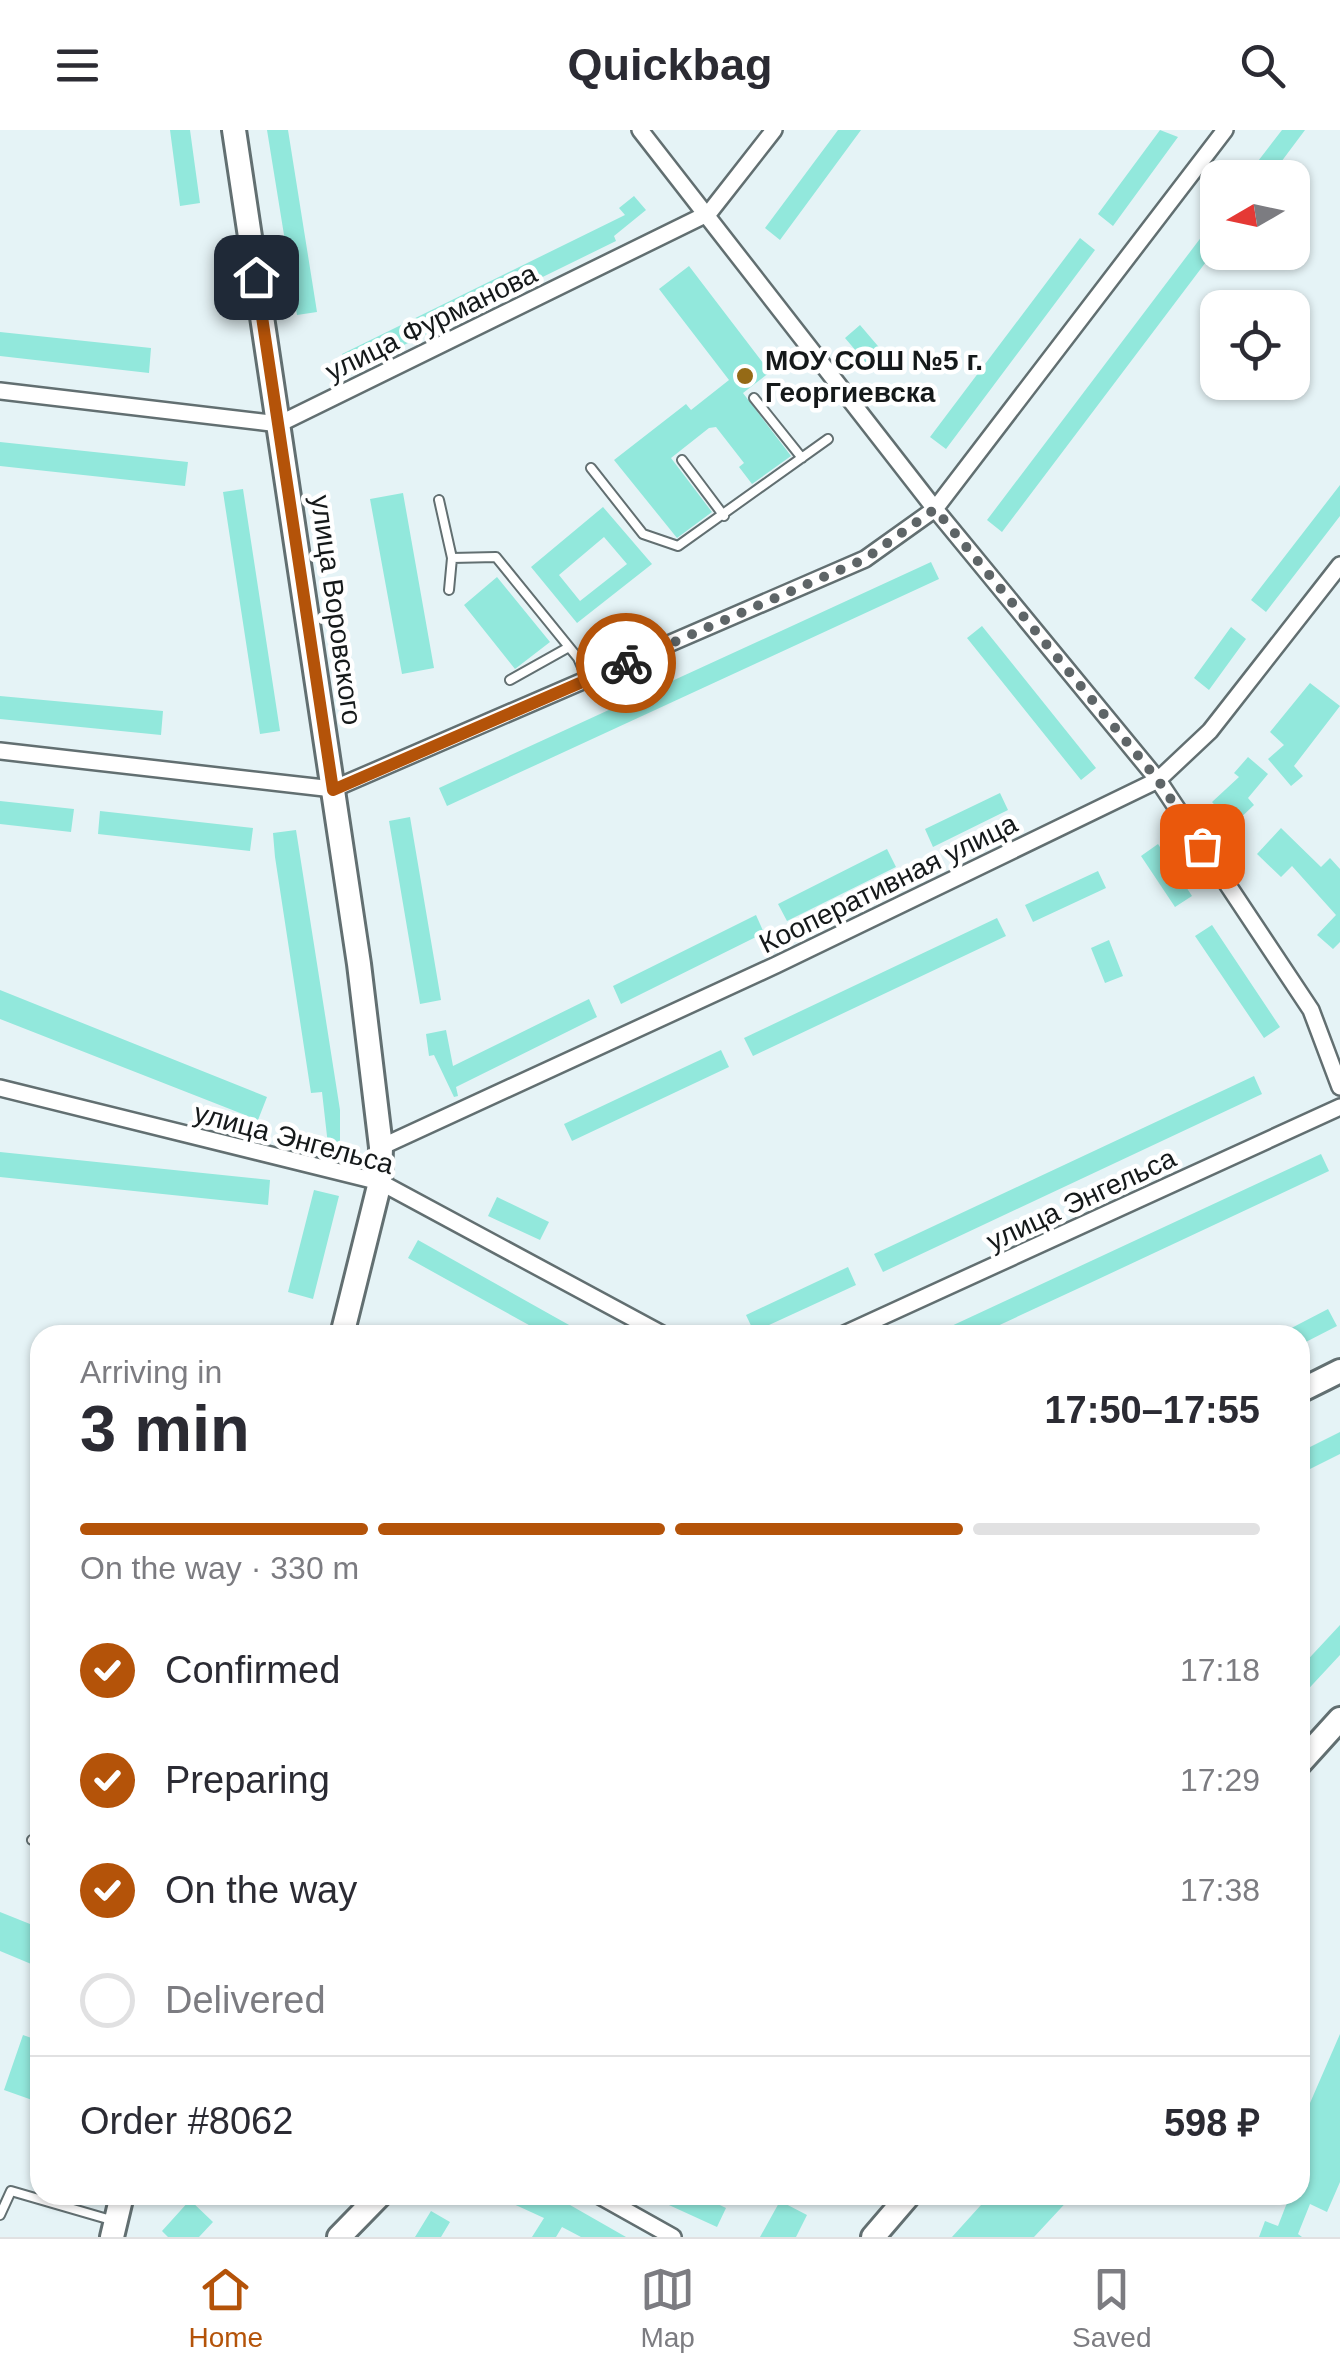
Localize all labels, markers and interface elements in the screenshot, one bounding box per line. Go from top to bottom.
icon: menu [50,38,105,93]
icon: search [1235,38,1290,93]
text: Quickbag [567,39,773,90]
north arrow [1200,160,1310,270]
map controls [1200,160,1310,400]
pin [214,235,299,320]
icon: home [229,250,284,305]
street label: улица Фурманова [320,258,542,387]
button: locate [1200,290,1310,400]
place label: МОУ СОШ №5 г. Георгиевска [765,345,983,408]
marker: МОУ СОШ №5 г. Георгиевска [734,365,756,387]
street label: улица Воровского [305,493,368,727]
courier [576,613,676,713]
icon: bike [599,636,654,691]
pin [1160,804,1245,889]
street label: Кооперативная улица [754,807,1023,959]
icon: bag [1175,819,1230,874]
street label: улица Энгельса [191,1097,397,1180]
street label: улица Энгельса [982,1142,1181,1257]
text: Arriving in [80,1354,222,1390]
text: 17:50–17:55 [1044,1389,1260,1431]
text: 3 min [80,1392,250,1465]
text: On the way · 330 m [80,1550,359,1586]
icon: check [80,1643,135,1698]
text: Confirmed [165,1649,340,1691]
text: 17:18 [1180,1652,1260,1688]
icon: check [80,1753,135,1808]
text: Preparing [165,1759,330,1801]
text: 17:29 [1180,1762,1260,1798]
icon: check [80,1863,135,1918]
text: On the way [165,1869,357,1911]
text: 17:38 [1180,1872,1260,1908]
text: Delivered [165,1979,326,2021]
text: Order #8062 [80,2100,293,2142]
text: 598 ₽ [1164,2102,1260,2144]
tab: Home [188,2262,263,2354]
tab: Map [640,2262,695,2354]
tab: Saved [1072,2262,1151,2354]

